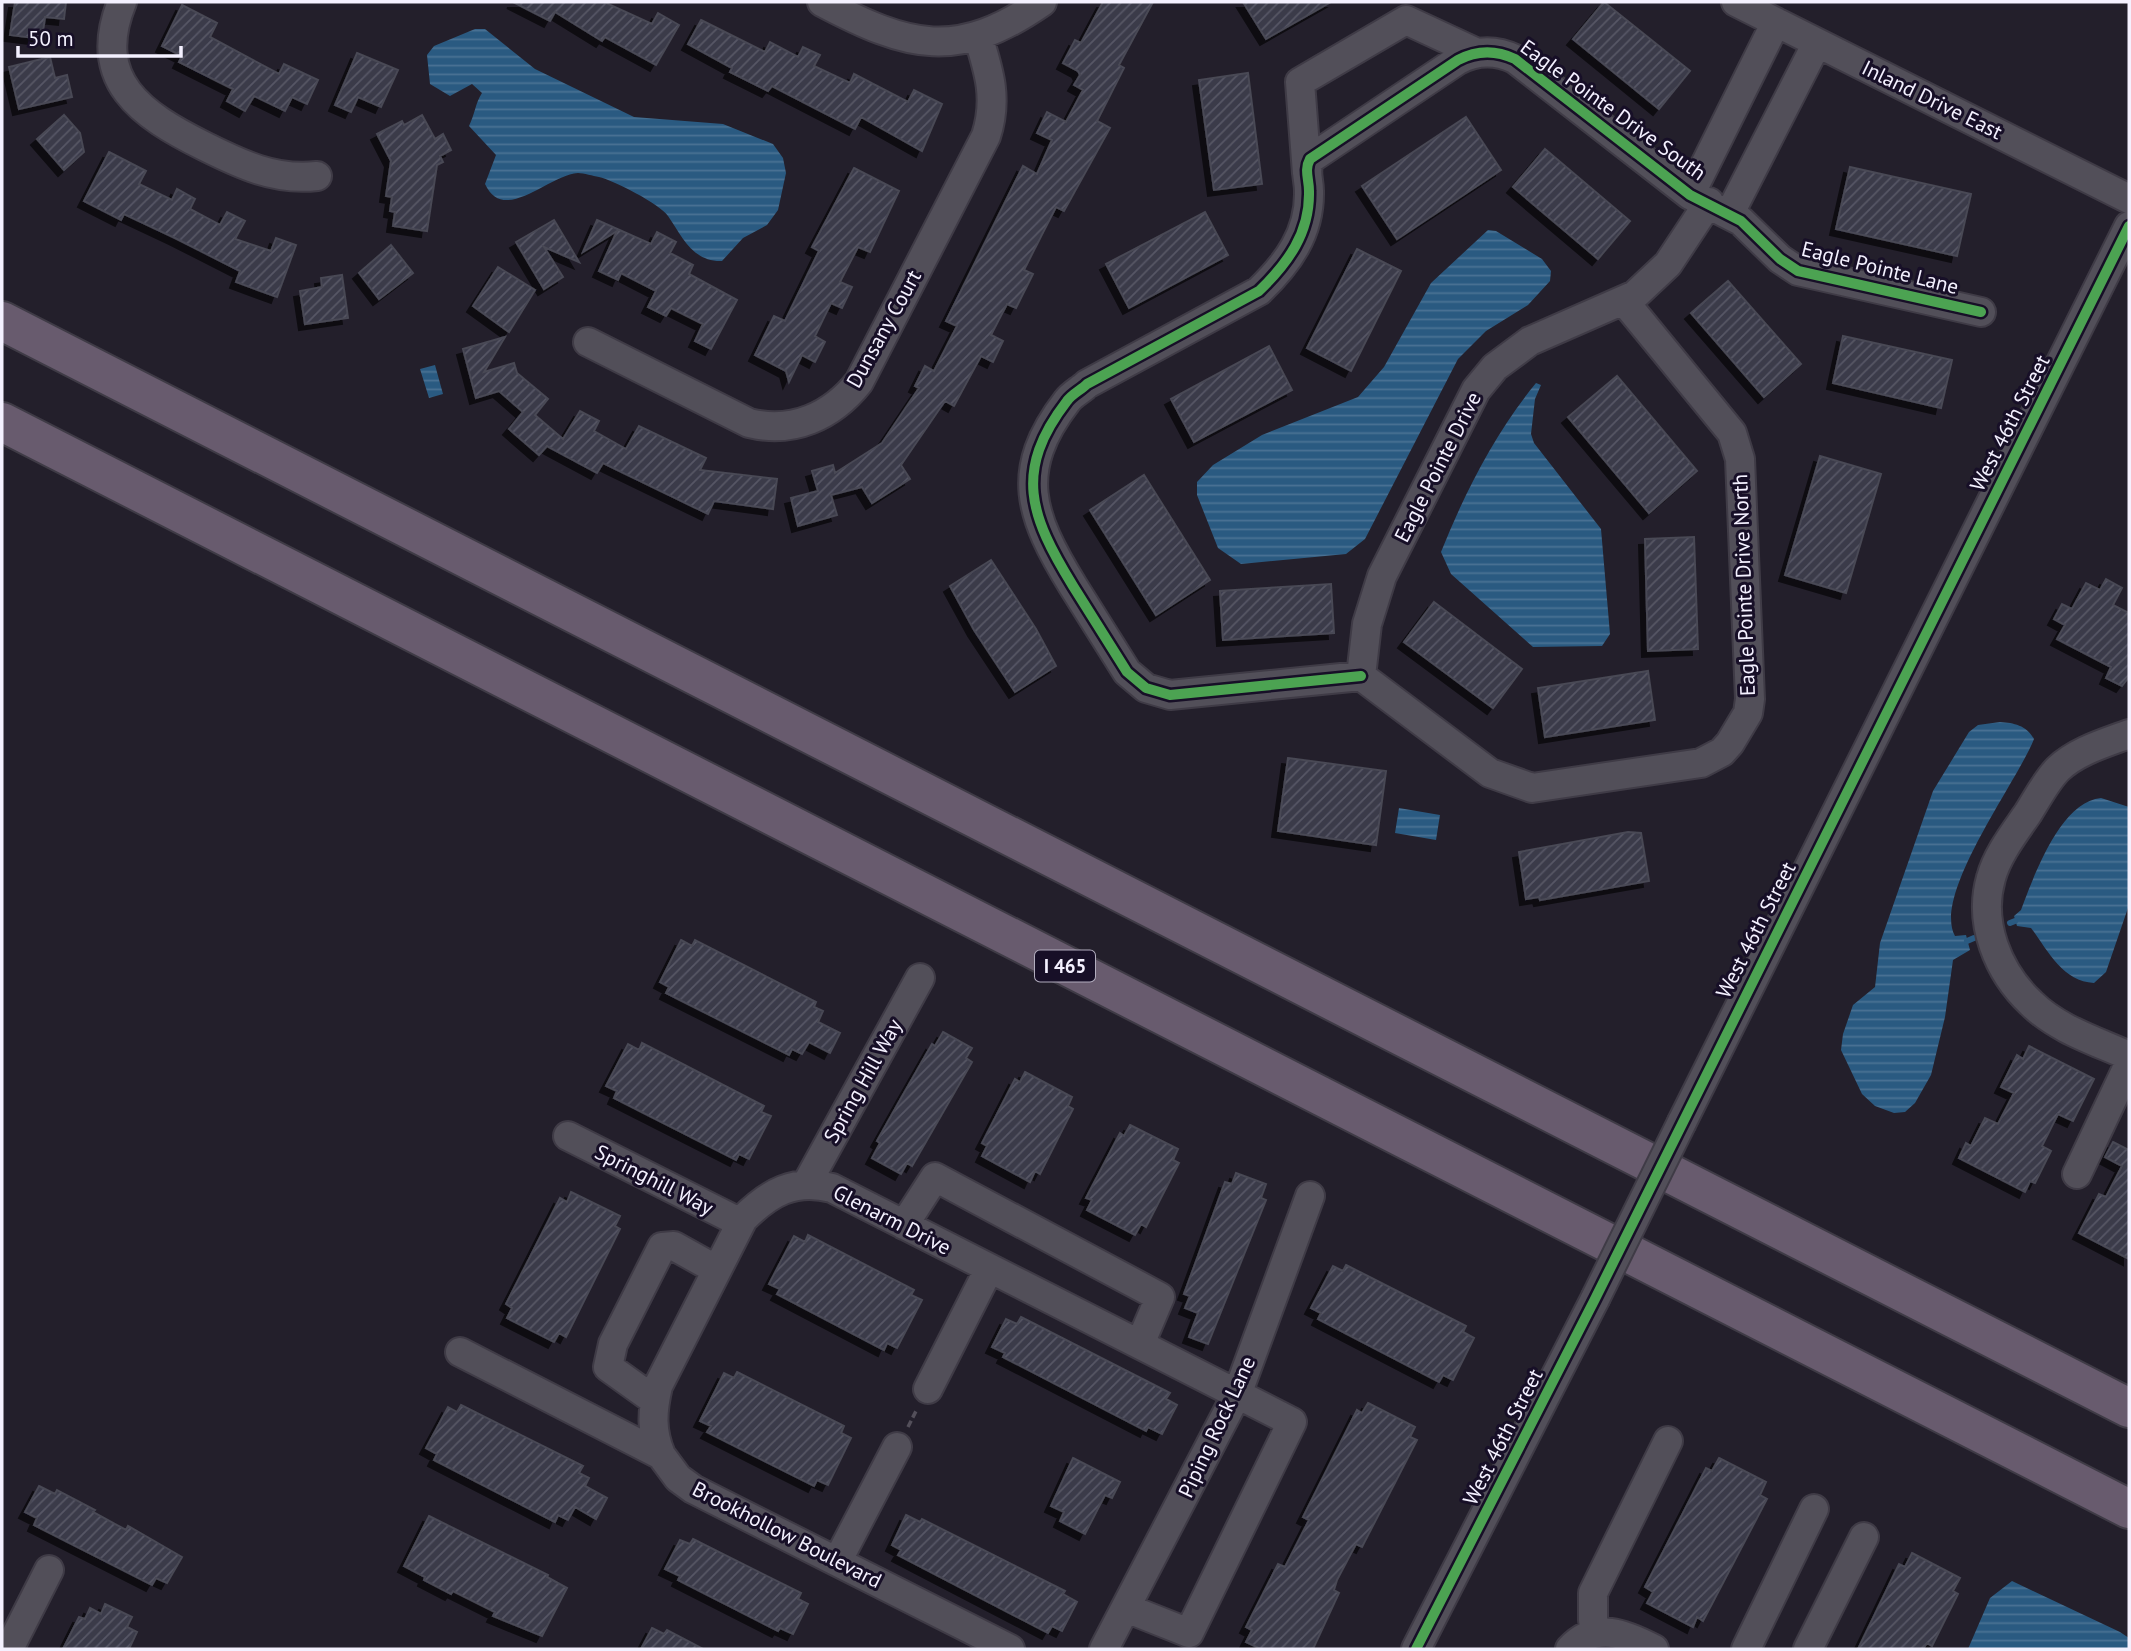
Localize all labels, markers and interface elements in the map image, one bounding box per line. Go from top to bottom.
scale bar [18,14,180,58]
text: 50 m [28,25,74,52]
street label: Eagle Pointe Drive South [1515,33,1711,186]
street label: Inland Drive East [1858,54,2007,145]
street label: Eagle Pointe Lane [1799,235,1961,300]
street label: Dunsany Court [840,265,927,392]
street label: West 46th Street [1964,350,2056,495]
street label: Eagle Pointe Drive [1388,387,1487,546]
street label: Eagle Pointe Drive North [1726,473,1761,697]
street label: West 46th Street [1710,857,1802,1002]
road number: I 465 [1035,950,1095,982]
street label: Spring Hill Way [817,1014,908,1147]
street label: Springhill Way [590,1138,718,1221]
street label: Glenarm Drive [829,1178,956,1261]
street label: Piping Rock Lane [1172,1352,1261,1502]
street label: West 46th Street [1457,1364,1549,1509]
street label: Brookhollow Boulevard [688,1475,886,1594]

